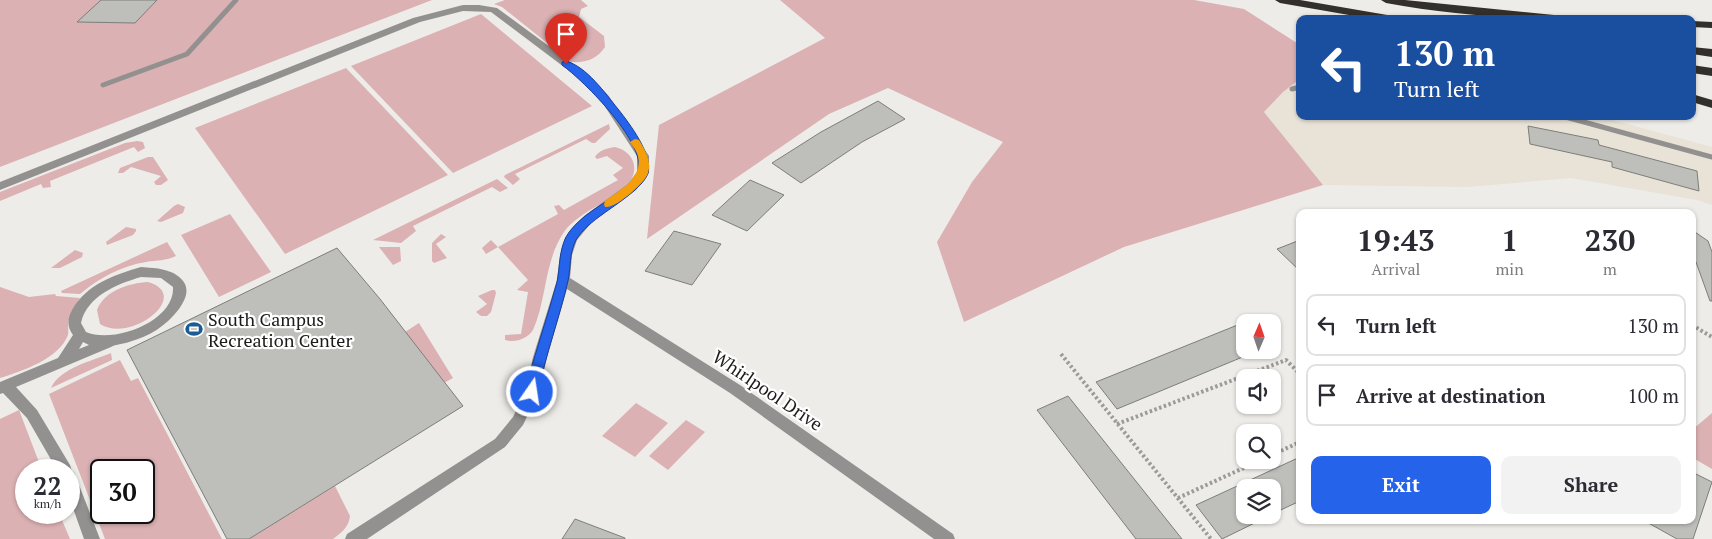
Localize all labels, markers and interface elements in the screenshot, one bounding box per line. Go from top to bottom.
pin [545,13,587,64]
icon: arrive [552,20,580,48]
text: 130 m [1394,30,1495,76]
icon: left [1311,35,1376,100]
text: Turn left [1394,74,1480,103]
text: 19:43 [1357,220,1435,260]
text: 1 [1501,220,1518,260]
text: 230 [1584,220,1635,260]
text: Arrival [1371,258,1420,280]
text: min [1496,258,1524,280]
text: m [1603,258,1617,280]
place label: South Campus Recreation Center [208,307,352,352]
icon: left [1313,311,1341,339]
text: Turn left [1356,313,1437,338]
text: 130 m [1628,313,1679,338]
north arrow [1236,314,1281,359]
map controls [1236,314,1281,524]
sports icon: South Campus Recreation Center [184,319,204,339]
street label: Whirlpool Drive [708,344,828,436]
position arrow [505,365,557,417]
button: sound [1236,369,1281,414]
icon: arrive [1313,381,1341,409]
text: Arrive at destination [1356,383,1545,408]
text: 100 m [1628,383,1679,408]
button: search [1236,424,1281,469]
button: Exit [1311,456,1491,514]
button: Share [1501,456,1681,514]
speed limit sign: 30 [90,459,155,524]
text: 22 [33,469,62,502]
button: layers [1236,479,1281,524]
text: km/h [34,496,61,511]

